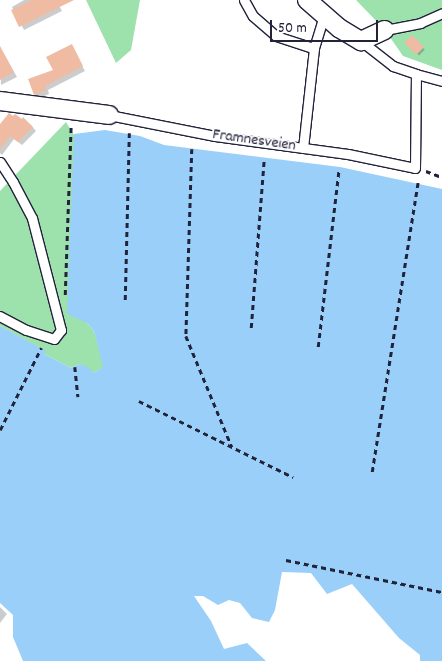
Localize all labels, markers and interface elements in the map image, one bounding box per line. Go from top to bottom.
scale bar [272,10,380,42]
text: 50 m [278,18,307,40]
street label: Framnesveien [211,126,297,156]

